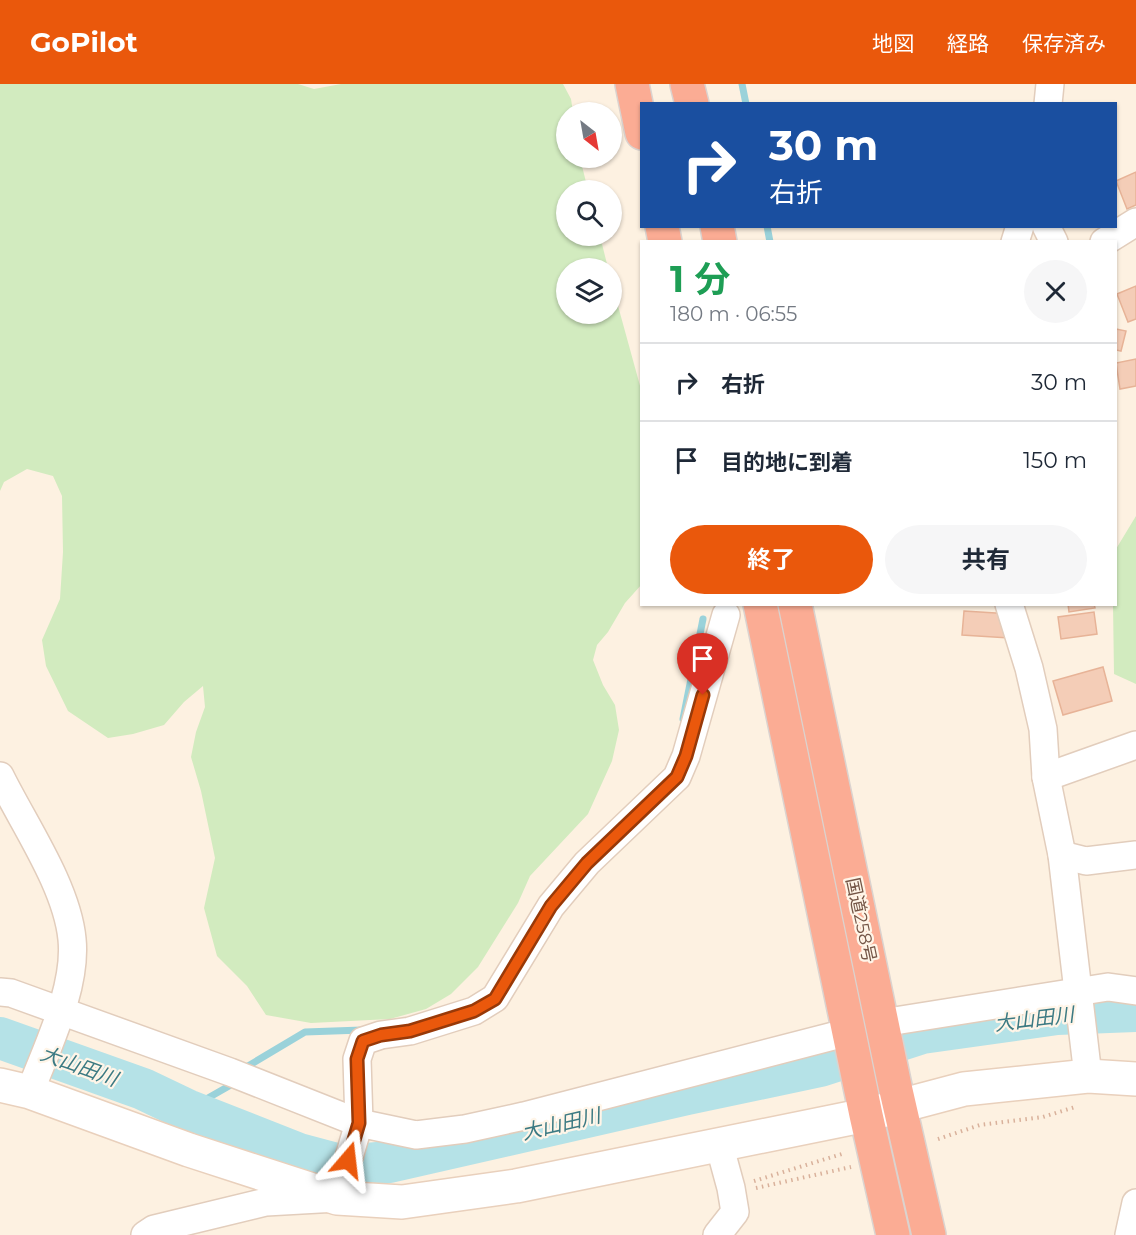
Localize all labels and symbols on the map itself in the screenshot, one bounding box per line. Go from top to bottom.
north arrow [556,102,622,168]
pin [677,633,728,695]
street label: 国道258号 [841,876,881,964]
water label: 大山田川 [993,1002,1077,1036]
water label: 大山田川 [37,1041,123,1092]
water label: 大山田川 [519,1103,605,1145]
position arrow [316,1128,380,1192]

